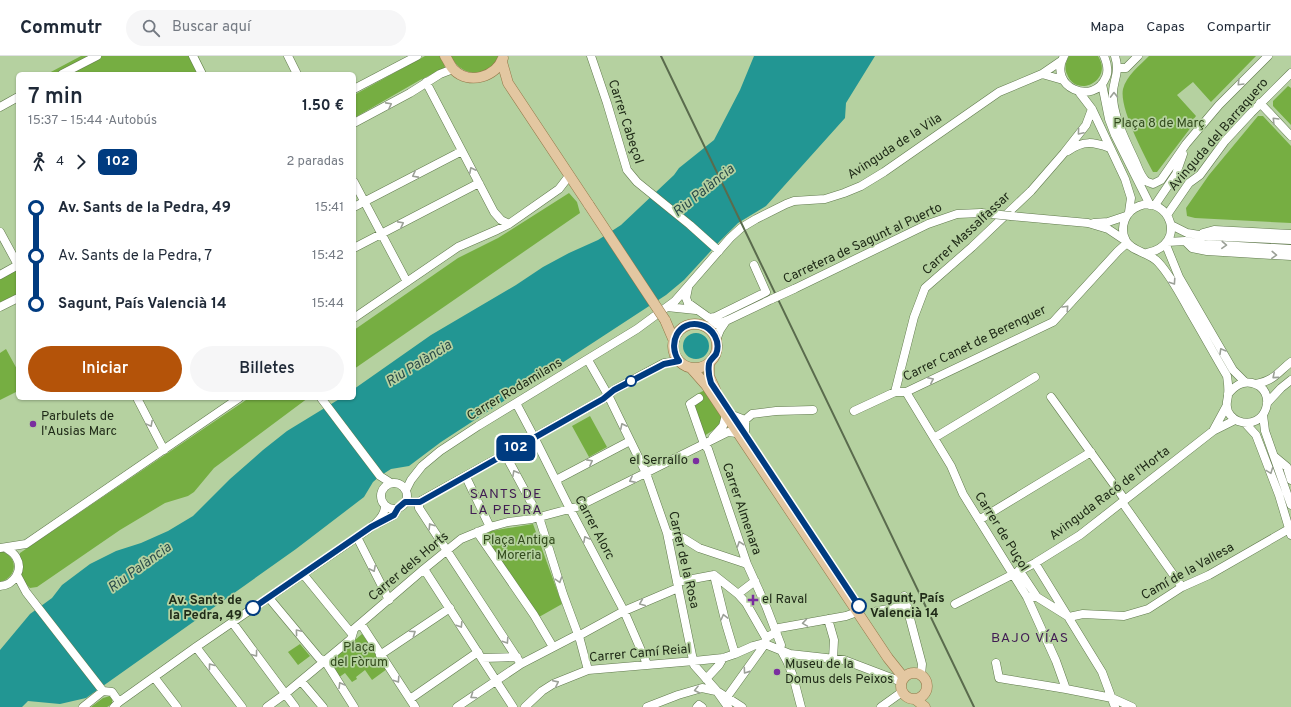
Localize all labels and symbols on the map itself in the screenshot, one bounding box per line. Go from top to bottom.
street label: Avinguda del Barraquero [1166,75,1272,195]
street label: Carrer Cabeçol [604,78,646,166]
one-way arrow [1237,78,1245,86]
one-way arrow [1110,92,1118,98]
one-way arrow [384,102,392,109]
street label: Avinguda de la Vila [845,110,945,184]
park label: Plaça 8 de Març [1113,116,1205,132]
one-way arrow [1273,117,1280,124]
one-way arrow [1078,128,1085,135]
water label: Riu Palància [670,161,739,221]
one-way arrow [469,167,477,174]
one-way arrow [412,171,419,178]
street label: Carrer Massalfassar [920,189,1014,279]
street label: Carretera de Sagunt al Puerto [781,200,945,288]
one-way arrow [397,221,404,229]
one-way arrow [1221,241,1227,250]
one-way arrow [1271,251,1277,259]
one-way arrow [1168,278,1175,285]
street label: Carrer Canet de Berenguer [901,302,1049,386]
one-way arrow [1061,306,1068,313]
water label: Riu Palància [383,337,456,391]
one-way arrow [1220,348,1227,355]
street label: Carrer Rodamilans [464,355,566,425]
one-way arrow [1272,371,1280,378]
unlabelled marker [625,375,637,387]
one-way arrow [927,377,934,385]
place label: Parbulets de l'Ausias Marc [41,409,117,440]
marker: Parbulets de l'Ausias Marc [28,419,38,429]
one-way arrow [146,420,153,427]
one-way arrow [620,422,628,430]
line badge: 102 [493,435,539,461]
street label: Avinguda Racó de l'Horta [1047,443,1173,545]
place label: el Serrallo [629,453,688,469]
marker: el Serrallo [691,456,701,466]
one-way arrow [586,459,594,467]
street label: Carrer Almenara [718,461,764,557]
one-way arrow [1266,468,1274,475]
one-way arrow [513,470,520,477]
one-way arrow [629,475,636,483]
district label: SANTS DE LA PEDRA [469,486,543,519]
street label: Carrer de Puçol [970,489,1032,575]
street label: Carrer Alorc [570,493,618,563]
street label: Carrer de la Rosa [664,510,702,610]
one-way arrow [429,524,436,531]
street label: Carrer dels Horts [366,529,452,605]
park label: Plaça Antiga Moreria [483,533,555,564]
one-way arrow [583,536,591,544]
water label: Riu Palància [105,539,176,597]
one-way arrow [737,540,745,547]
street label: Camí de la Vallesa [1139,540,1237,604]
one-way arrow [368,564,375,572]
one-way arrow [554,577,563,584]
place label: Sagunt, País Valencià 14 [870,591,945,622]
place label: el Raval [762,592,807,608]
place label: Av. Sants de la Pedra, 49 [168,593,242,624]
marker: el Raval [747,594,759,606]
one-way arrow [639,598,646,606]
marker: Sagunt, País Valencià 14 [851,598,867,614]
marker: Av. Sants de la Pedra, 49 [245,600,261,616]
one-way arrow [721,614,729,620]
one-way arrow [802,618,808,626]
one-way arrow [456,621,463,628]
district label: BAJO VÍAS [991,629,1069,647]
one-way arrow [295,630,302,637]
one-way arrow [408,631,415,638]
one-way arrow [501,637,509,644]
park label: Plaça del Fòrum [330,640,388,671]
street label: Carrer Camí Reial [588,642,692,666]
one-way arrow [250,649,257,656]
place label: Museu de la Domus dels Peixos [785,657,893,688]
one-way arrow [208,663,215,670]
one-way arrow [743,667,751,674]
marker: Museu de la Domus dels Peixos [772,667,782,677]
one-way arrow [392,676,400,683]
one-way arrow [551,680,559,688]
one-way arrow [338,682,346,689]
one-way arrow [694,685,701,693]
one-way arrow [470,692,477,699]

